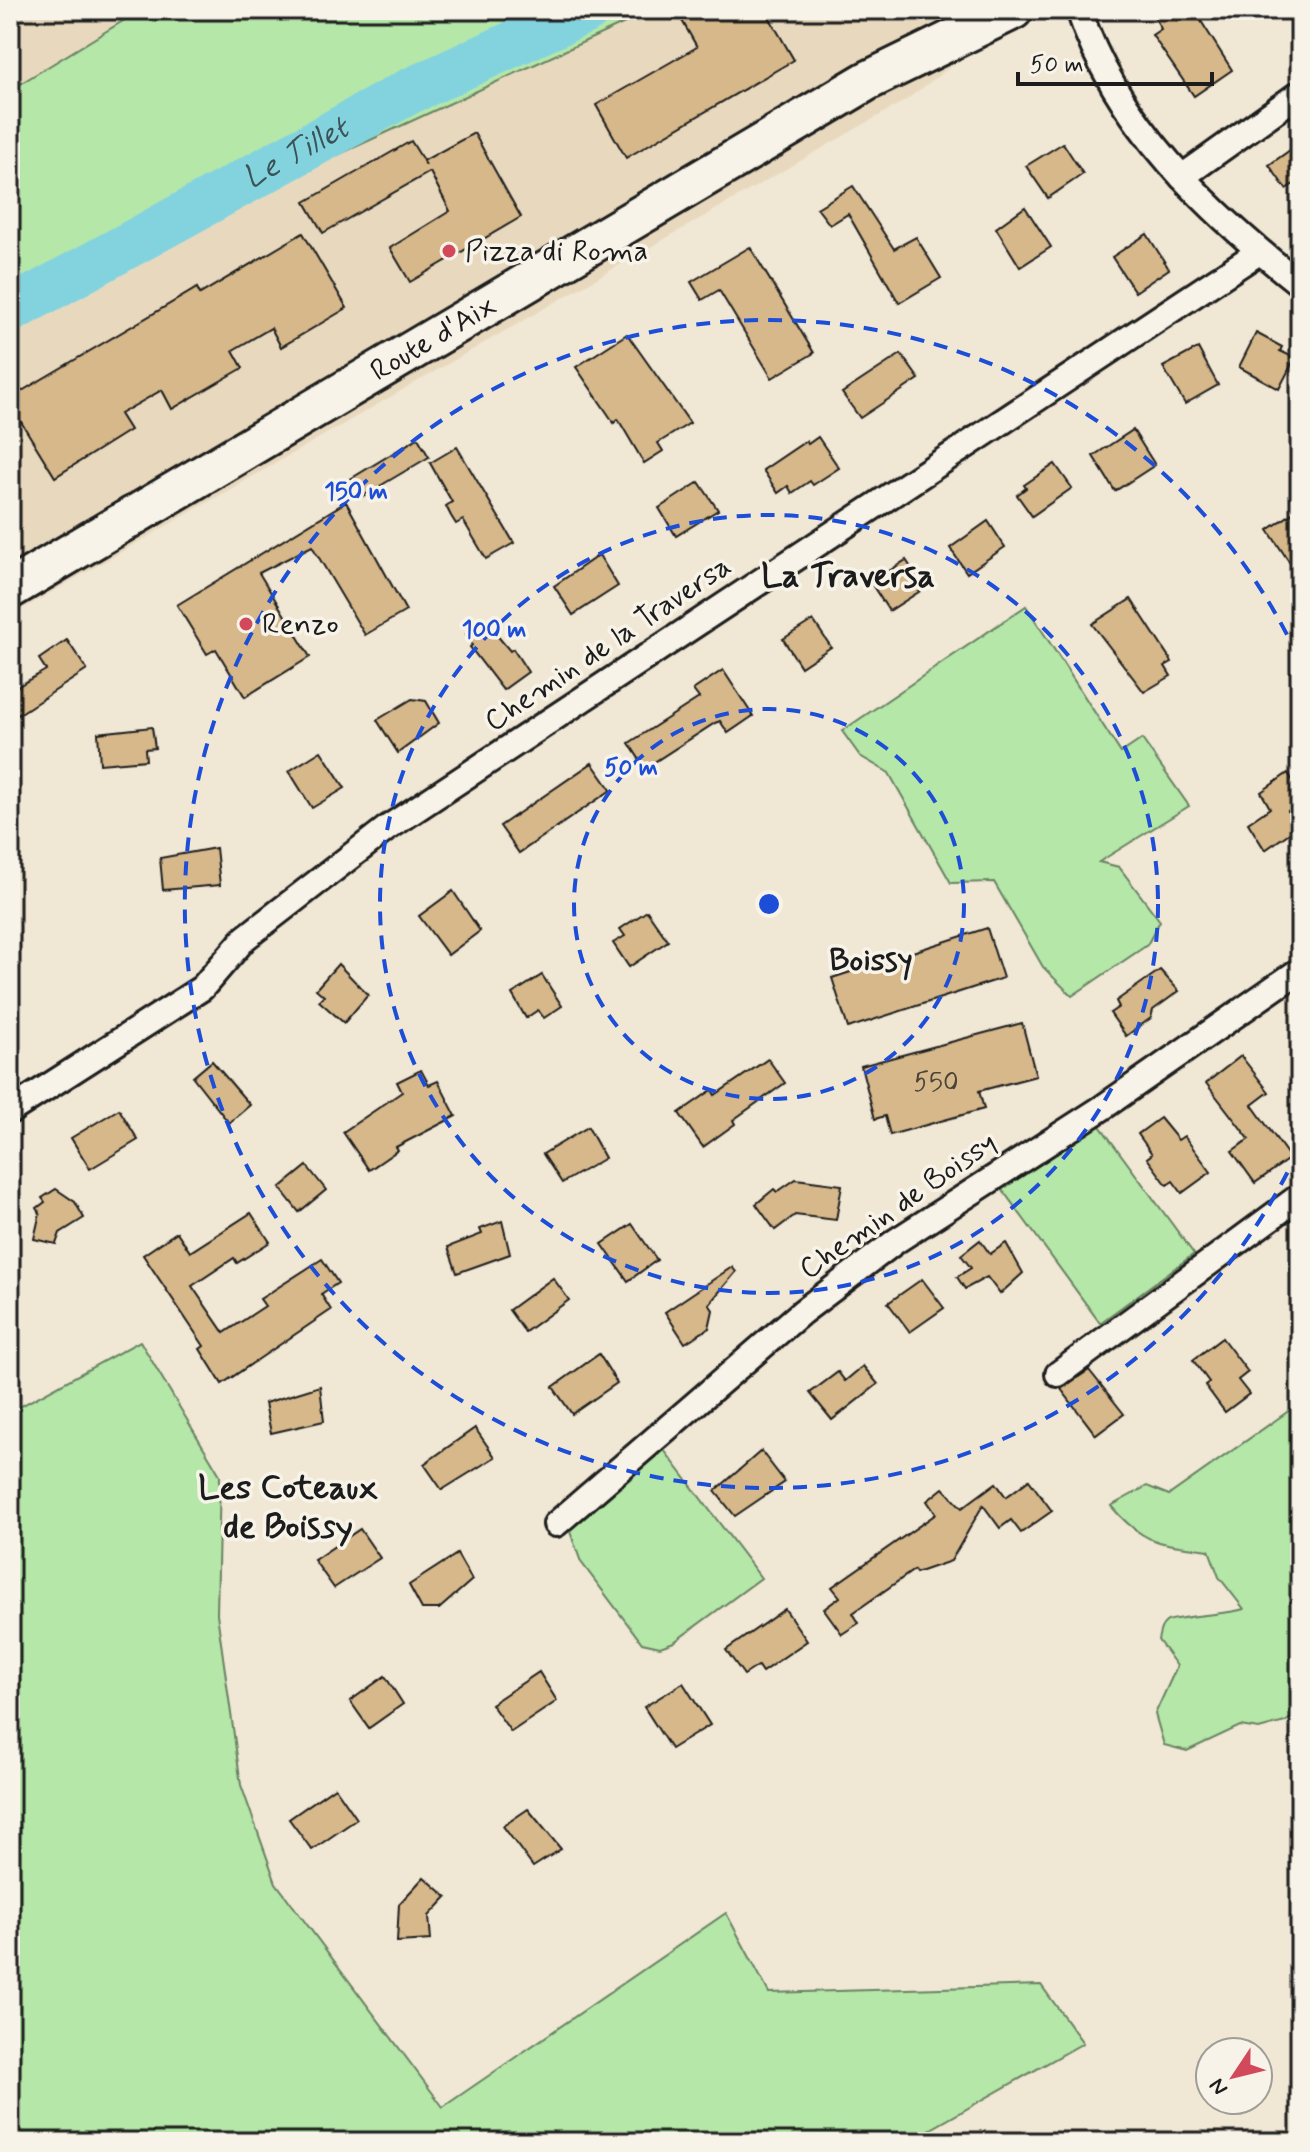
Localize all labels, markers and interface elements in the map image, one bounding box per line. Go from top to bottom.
scale bar [1018,36,1212,86]
text: 50 m [1030,50,1084,81]
water label: Le Tillet [236,106,359,199]
place label: Pizza di Roma [465,232,648,271]
marker: Pizza di Roma [440,242,458,260]
street label: Route d'Aix [363,286,503,390]
text: 150 m [324,477,388,508]
street label: Chemin de la Traversa [477,547,739,741]
district label: La Traversa [761,554,935,599]
place label: Renzo [262,605,339,644]
marker: Renzo [237,615,255,633]
text: 100 m [462,615,526,646]
text: 50 m [604,753,658,784]
centre of rings [755,890,783,918]
district label: Boissy [829,940,913,982]
house number: 550 [913,1066,959,1100]
street label: Chemin de Boissy [792,1123,1004,1289]
district label: Les Coteaux de Boissy [198,1466,378,1550]
north arrow [1194,2036,1274,2116]
text: N [1204,2072,1235,2100]

